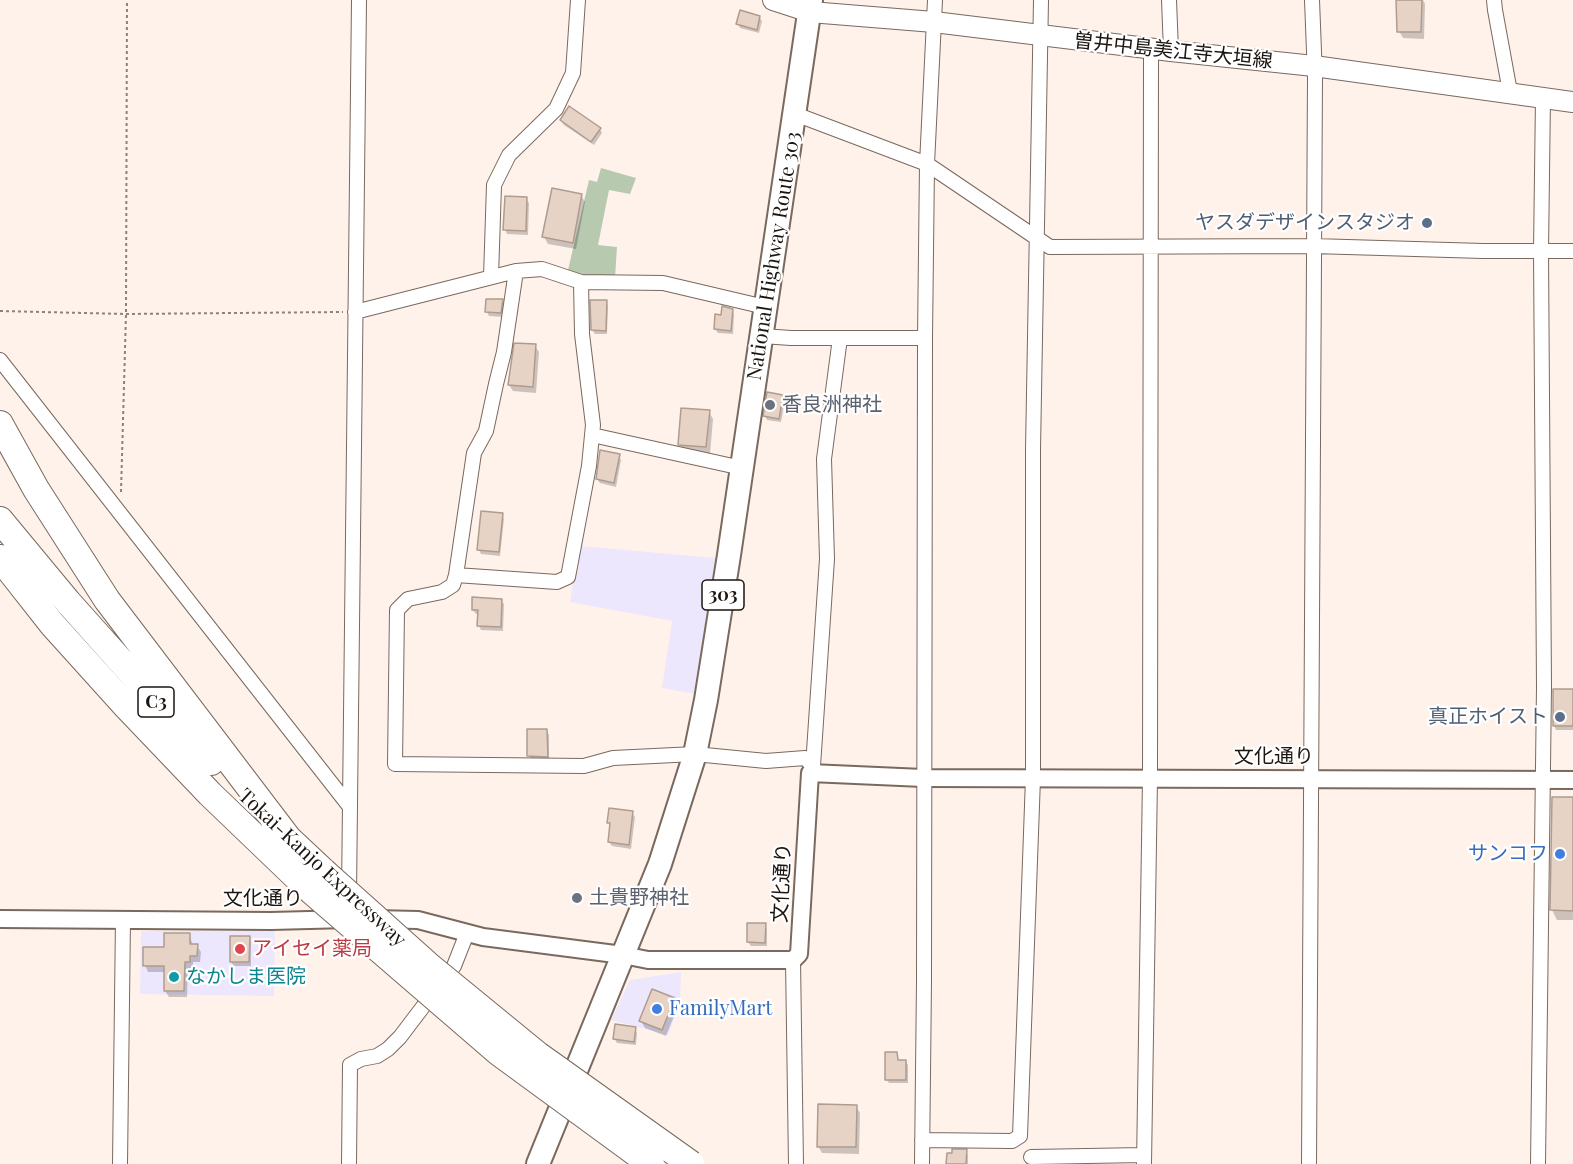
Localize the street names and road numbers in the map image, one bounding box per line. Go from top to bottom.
street label: 曽井中島美江寺大垣線 [1072,29,1274,73]
street label: National Highway Route 303 [742,130,806,382]
road number: 303 [702,580,744,610]
road number: C3 [138,687,174,717]
street label: 文化通り [1234,745,1314,769]
street label: Tokai-Kanjo Expressway [233,784,411,952]
street label: 文化通り [768,842,796,924]
street label: 文化通り [223,887,303,911]

